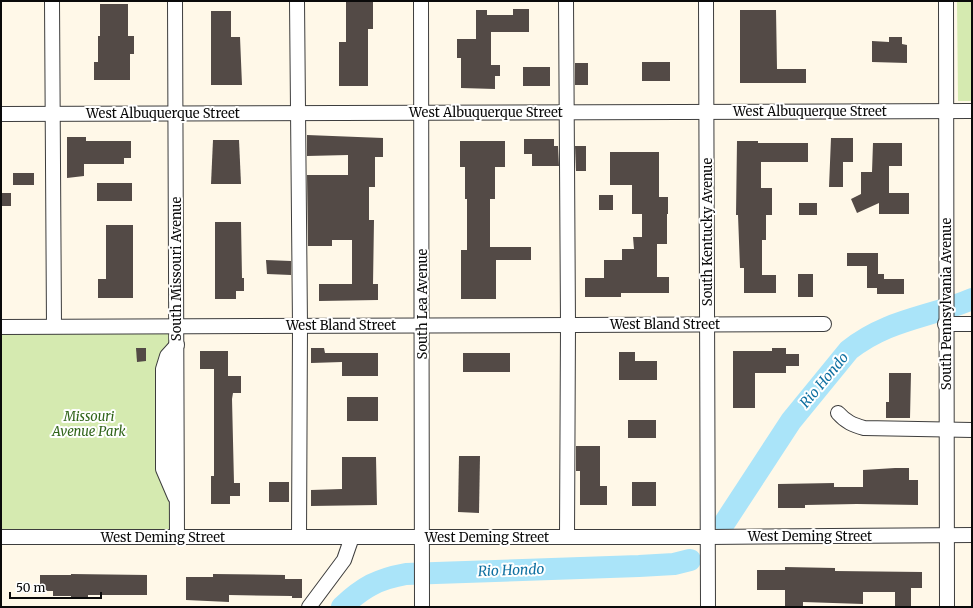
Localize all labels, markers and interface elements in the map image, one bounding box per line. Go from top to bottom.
street label: West Albuquerque Street [732,103,887,120]
street label: West Albuquerque Street [408,104,563,121]
street label: West Albuquerque Street [85,105,240,122]
street label: South Kentucky Avenue [699,158,716,306]
street label: South Missouri Avenue [168,197,185,341]
street label: South Pennsylvania Avenue [938,218,955,390]
street label: South Lea Avenue [414,248,431,359]
street label: West Bland Street [609,316,720,333]
street label: West Bland Street [285,317,396,334]
water label: Rio Hondo [796,349,852,411]
park label: Missouri Avenue Park [51,408,126,440]
street label: West Deming Street [747,528,872,545]
street label: West Deming Street [100,529,225,546]
street label: West Deming Street [424,529,549,546]
water label: Rio Hondo [477,560,545,580]
scale bar [10,574,101,600]
text: 50 m [16,580,45,595]

